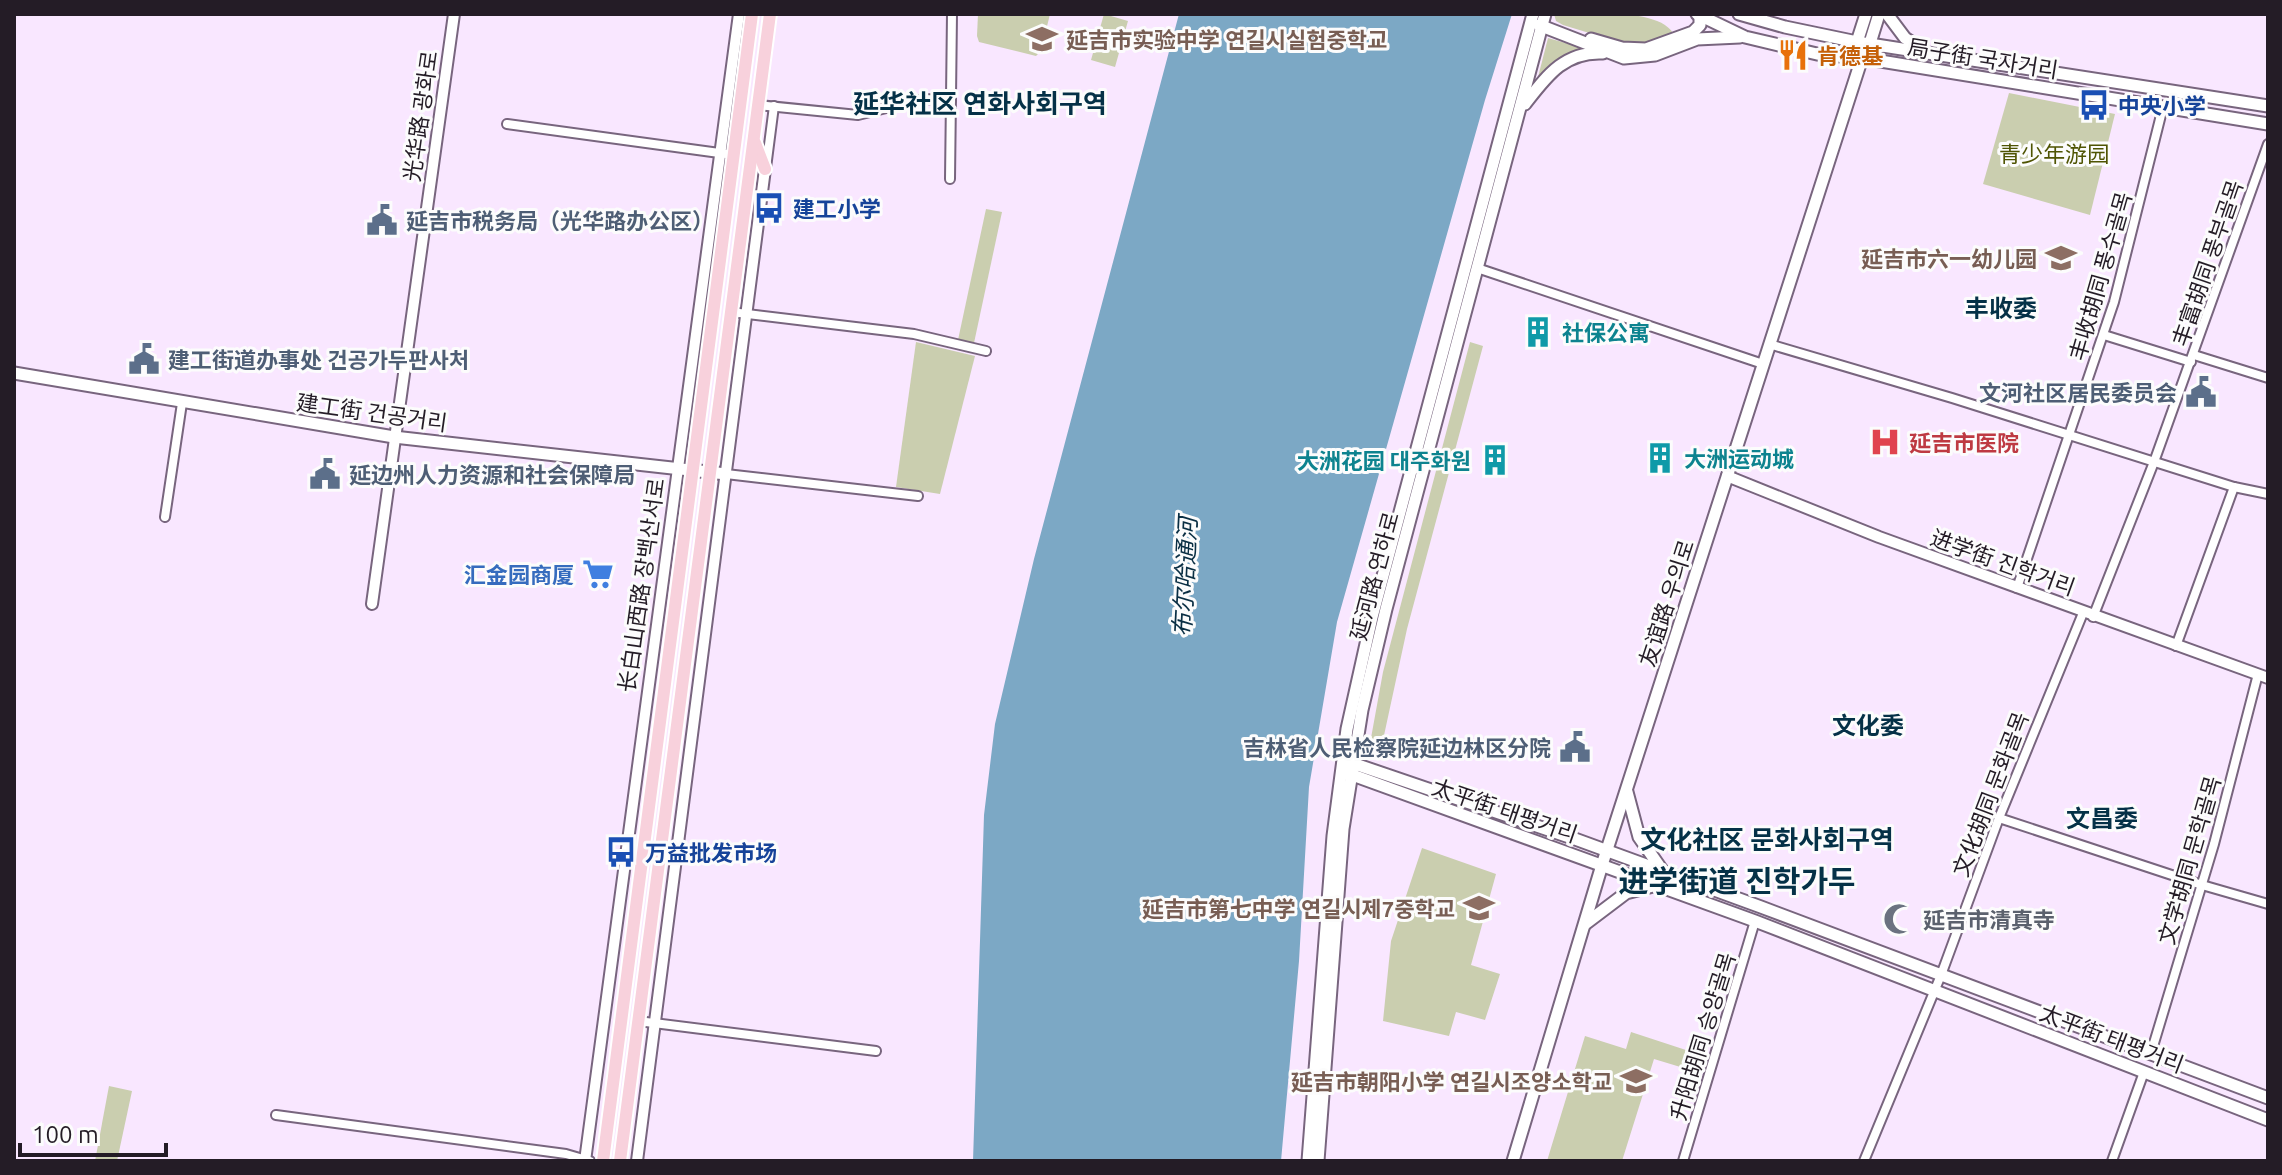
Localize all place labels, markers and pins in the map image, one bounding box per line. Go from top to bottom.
school or university icon: 延吉市实验中学 연길시실험중학교 [1025,22,1059,56]
place label: 延吉市实验中学 연길시실험중학교 [1066,27,1387,52]
restaurant icon: 肯德基 [1776,38,1810,72]
place label: 肯德基 [1817,43,1883,68]
bus stop icon: 中央小学 [2077,88,2111,122]
place label: 中央小学 [2118,93,2206,118]
bus stop icon: 建工小学 [752,191,786,225]
place label: 建工小学 [793,196,881,221]
public building icon: 延吉市税务局（光华路办公区） [365,203,399,237]
place label: 延吉市税务局（光华路办公区） [406,208,714,233]
school or university icon: 延吉市六一幼儿园 [2044,241,2078,275]
place label: 延吉市六一幼儿园 [1861,246,2037,271]
building icon: 社保公寓 [1521,315,1555,349]
place label: 社保公寓 [1562,320,1650,345]
public building icon: 建工街道办事处 건공가두판사처 [127,342,161,376]
place label: 建工街道办事处 건공가두판사처 [168,347,469,372]
public building icon: 文河社区居民委员会 [2184,375,2218,409]
place label: 文河社区居民委员会 [1979,380,2177,405]
hospital icon: 延吉市医院 [1868,425,1902,459]
place label: 延吉市医院 [1909,430,2019,455]
building icon: 大洲运动城 [1643,441,1677,475]
building icon: 大洲花园 대주화원 [1478,443,1512,477]
place label: 大洲运动城 [1684,446,1794,471]
place label: 大洲花园 대주화원 [1297,448,1471,473]
public building icon: 延边州人力资源和社会保障局 [308,457,342,491]
place label: 延边州人力资源和社会保障局 [349,462,635,487]
supermarket icon: 汇金园商厦 [581,557,615,591]
place label: 汇金园商厦 [464,562,574,587]
public building icon: 吉林省人民检察院延边林区分院 [1558,730,1592,764]
place label: 吉林省人民检察院延边林区分院 [1243,735,1551,760]
bus stop icon: 万益批发市场 [604,835,638,869]
place label: 万益批发市场 [645,840,777,865]
school or university icon: 延吉市第七中学 연길시제7중학교 [1462,891,1496,925]
place label: 延吉市第七中学 연길시제7중학교 [1142,896,1455,921]
mosque icon: 延吉市清真寺 [1882,902,1916,936]
place label: 延吉市清真寺 [1923,907,2055,932]
school or university icon: 延吉市朝阳小学 연길시조양소학교 [1619,1064,1653,1098]
place label: 延吉市朝阳小学 연길시조양소학교 [1291,1069,1612,1094]

